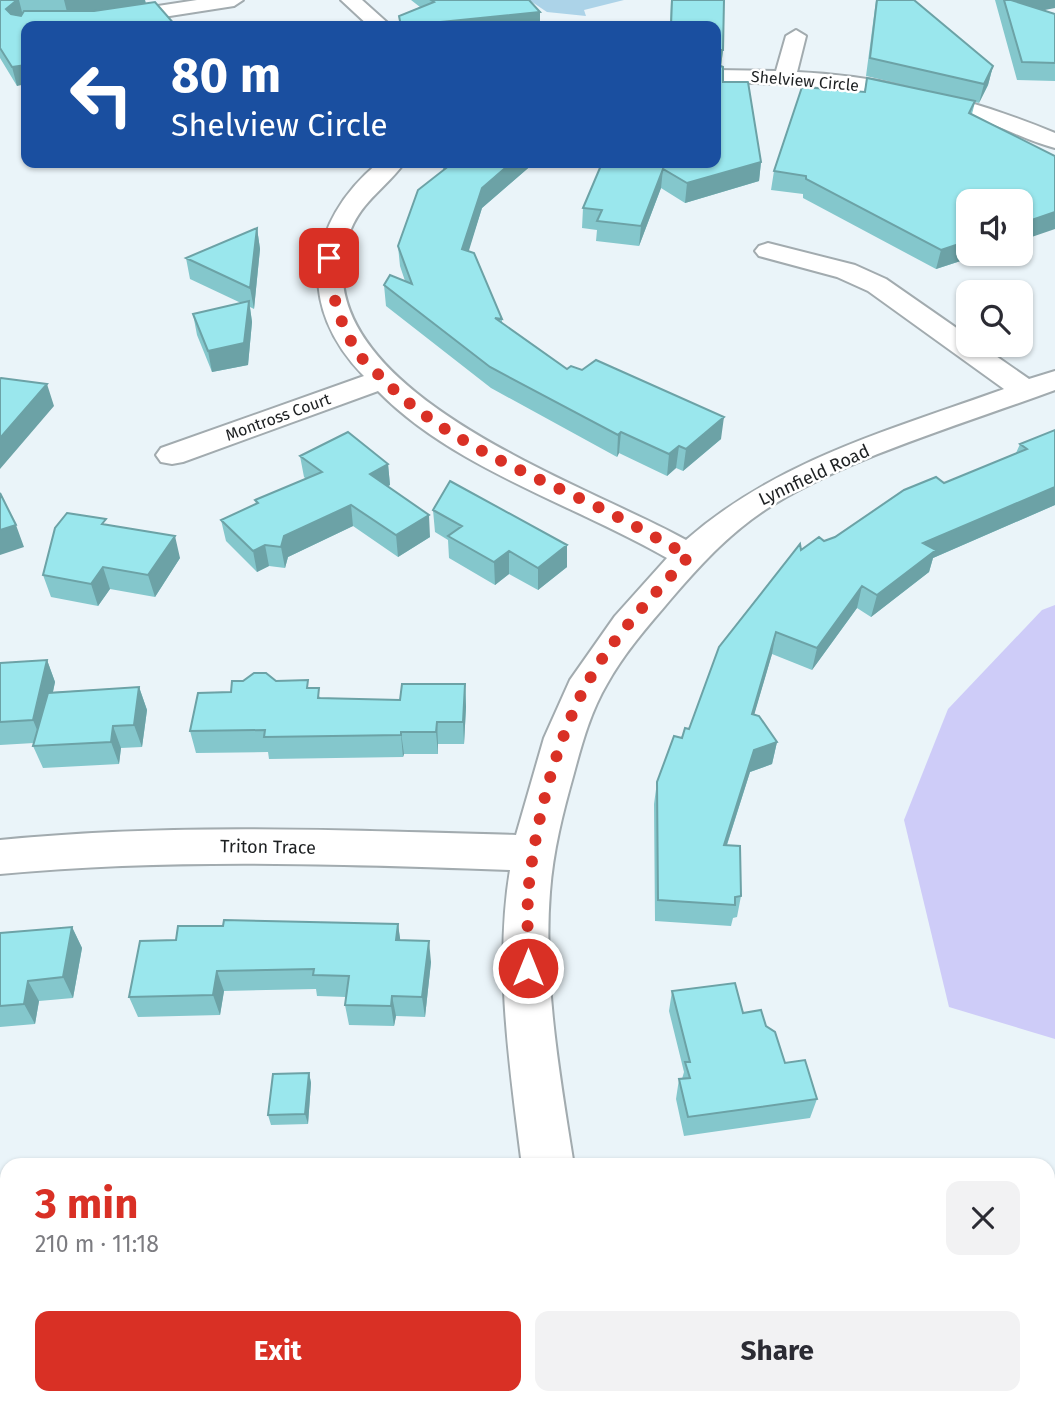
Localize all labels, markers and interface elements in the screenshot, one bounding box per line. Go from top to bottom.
text: 80 m [171,46,281,105]
icon: left [56,49,147,140]
street label: Shelview Circle [750,67,860,95]
text: Shelview Circle [171,106,388,144]
map controls [956,189,1033,357]
button: sound [956,189,1033,266]
pin [299,228,359,288]
icon: arrive [310,239,348,277]
button: search [956,280,1033,357]
street label: Montross Court [223,389,333,445]
street label: Lynnfield Road [755,440,873,510]
street label: Triton Trace [220,835,316,859]
position arrow [491,931,565,1005]
text: 3 min [35,1179,138,1229]
button: close [946,1181,1020,1255]
text: 210 m · 11:18 [35,1230,159,1258]
button: Exit [35,1311,521,1391]
button: Share [535,1311,1020,1391]

